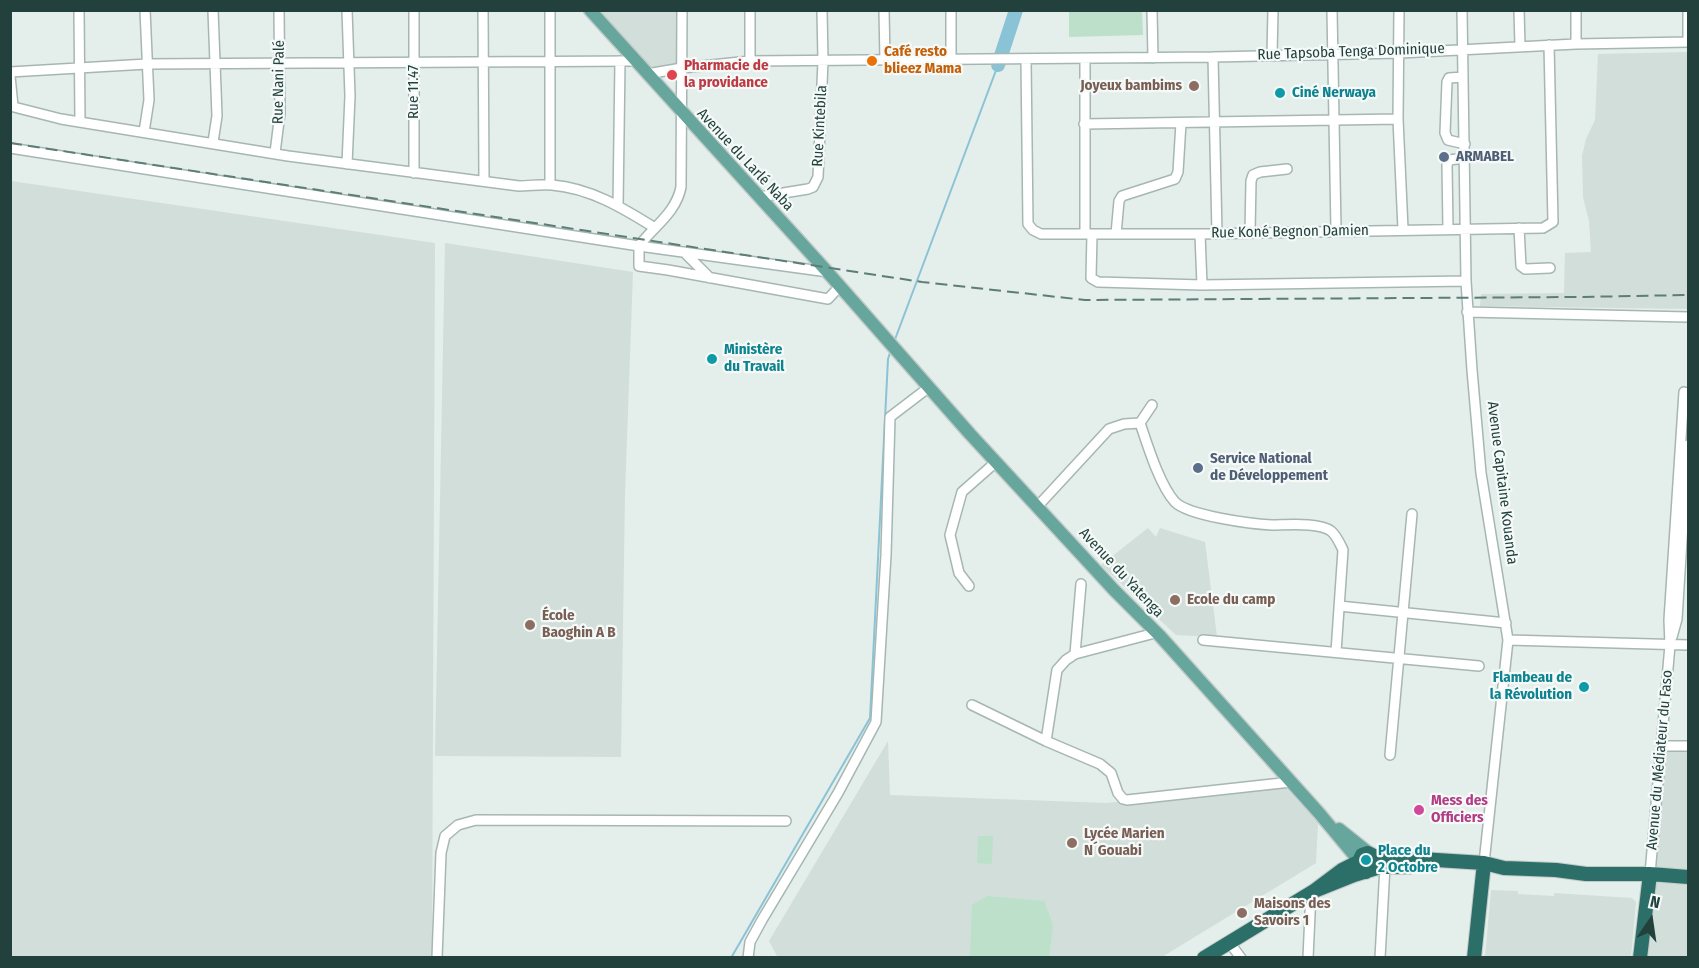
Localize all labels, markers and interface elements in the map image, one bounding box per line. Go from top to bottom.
street label: Rue Nani Palé [269,40,289,124]
street label: Rue Tapsoba Tenga Dominique [1257,40,1445,64]
place label: Café resto blieez Mama [884,43,962,78]
marker: Café resto blieez Mama [865,54,879,68]
place label: Pharmacie de la providance [684,57,768,92]
street label: Rue 11.47 [405,65,423,119]
marker: Pharmacie de la providance [665,68,679,82]
place label: Joyeux bambims [1080,77,1182,95]
marker: Joyeux bambims [1187,79,1201,93]
place label: Ciné Nerwaya [1292,84,1376,102]
street label: Rue Kintebila [809,85,831,167]
marker: Ciné Nerwaya [1273,86,1287,100]
street label: Avenue du Larlé Naba [693,105,797,215]
place label: ARMABEL [1456,148,1514,166]
marker: ARMABEL [1437,150,1451,164]
street label: Rue Koné Begnon Damien [1211,222,1369,242]
place label: Ministère du Travail [724,341,784,376]
marker: Ministère du Travail [705,352,719,366]
street label: Avenue Capitaine Kouanda [1483,400,1521,566]
place label: Service National de Développement [1210,450,1328,485]
marker: Service National de Développement [1191,461,1205,475]
street label: Avenue du Yatenga [1075,525,1167,621]
place label: Ecole du camp [1187,591,1275,609]
marker: Ecole du camp [1168,593,1182,607]
place label: École Baoghin A B [542,607,616,642]
marker: École Baoghin A B [523,618,537,632]
place label: Flambeau de la Révolution [1490,669,1572,704]
street label: Avenue du Médiateur du Faso [1643,669,1677,851]
marker: Flambeau de la Révolution [1577,680,1591,694]
place label: Mess des Officiers [1431,792,1488,827]
marker: Mess des Officiers [1412,803,1426,817]
place label: Lycée Marien N´Gouabi [1084,825,1165,860]
marker: Lycée Marien N´Gouabi [1065,836,1079,850]
place label: Place du 2 Octobre [1378,842,1438,877]
marker: Place du 2 Octobre [1359,853,1373,867]
north arrow [1621,890,1681,950]
text: N [1648,892,1662,912]
place label: Maisons des Savoirs 1 [1254,895,1331,930]
marker: Maisons des Savoirs 1 [1235,906,1249,920]

